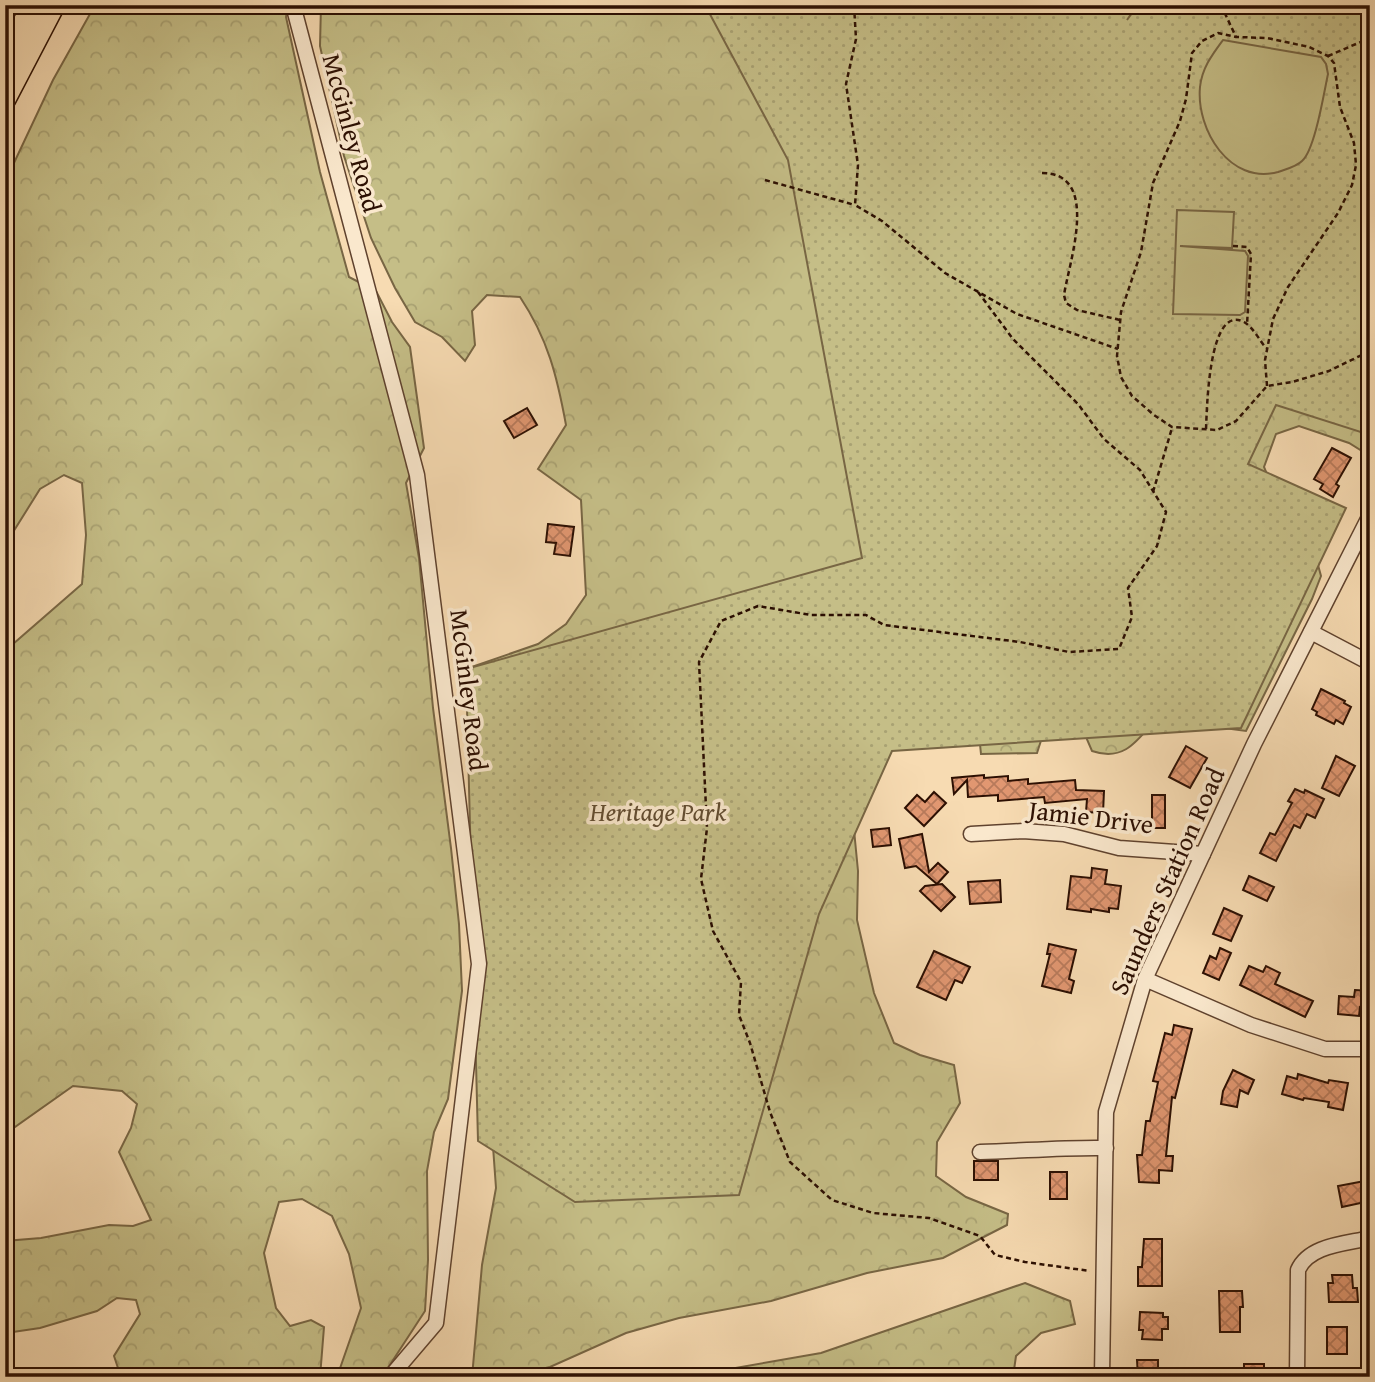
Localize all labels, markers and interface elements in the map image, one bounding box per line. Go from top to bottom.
street label: McGinley Road [313,49,392,217]
street label: McGinley Road [440,607,499,773]
street label: Saunders Station Road [1099,761,1234,1001]
street label: Jamie Drive [1024,789,1156,843]
park label: Heritage Park [589,792,726,831]

